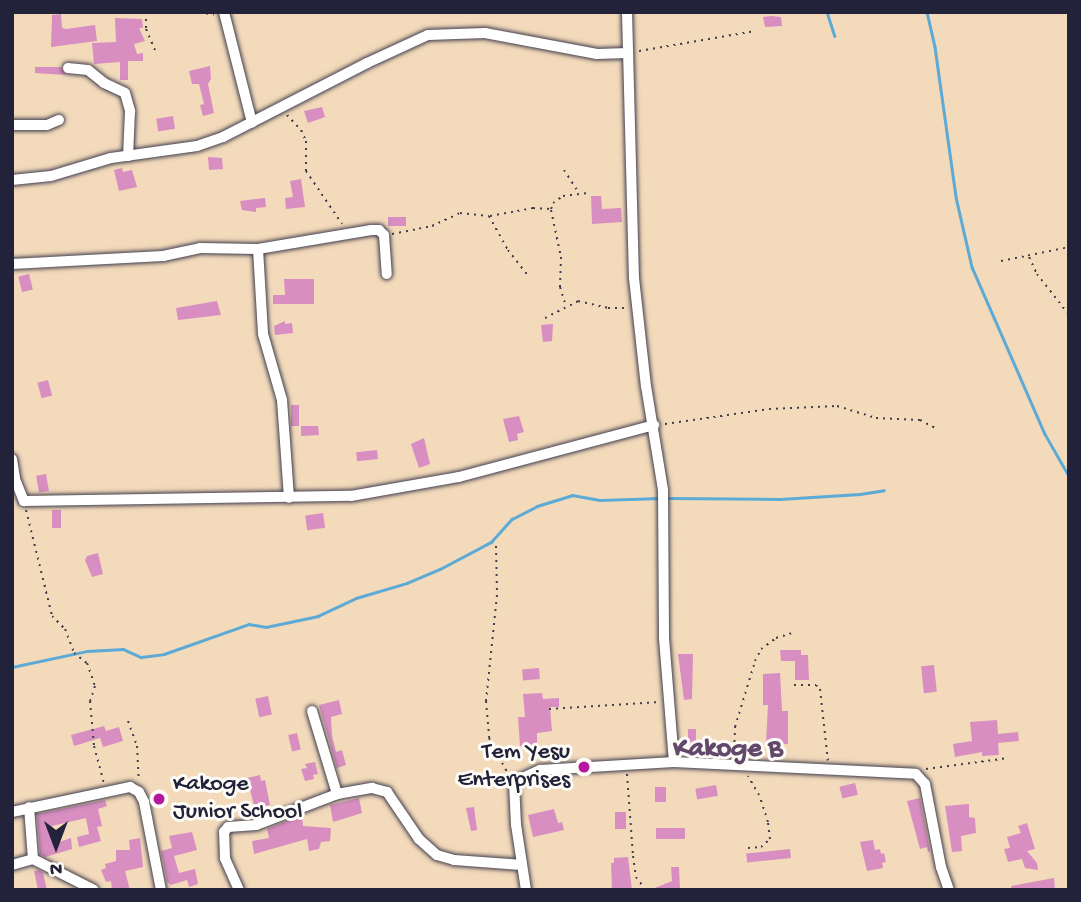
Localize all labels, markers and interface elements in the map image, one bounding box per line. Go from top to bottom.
district label: Kakoge B [673,733,783,767]
place label: Tem Yesu Enterprises [457,739,570,795]
marker: Tem Yesu Enterprises [576,759,592,775]
place label: Kakoge Junior School [173,771,303,827]
marker: Kakoge Junior School [151,791,167,807]
north arrow [21,811,91,881]
text: N [50,856,62,879]

